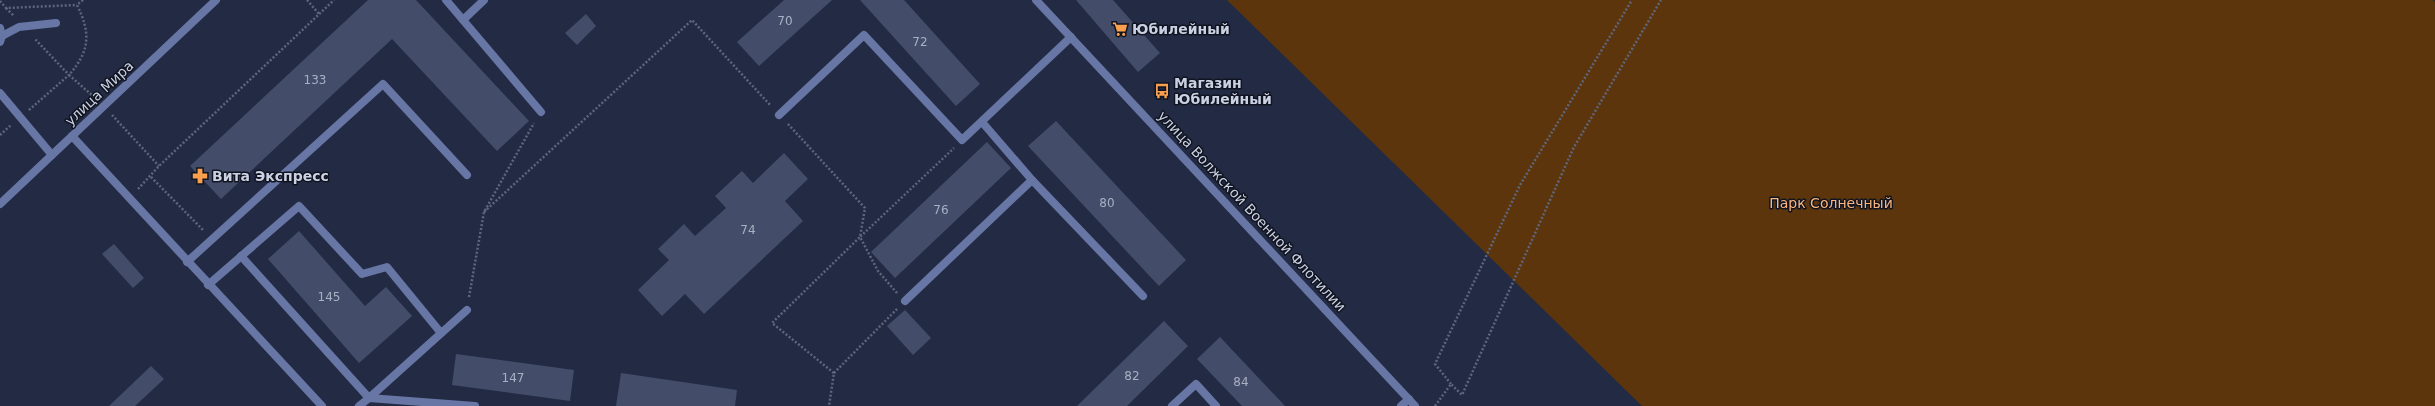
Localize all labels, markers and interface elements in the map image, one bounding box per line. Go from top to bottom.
house number: 70 [777,14,793,28]
supermarket icon: Юбилейный [1111,20,1129,38]
place label: Юбилейный [1132,21,1230,37]
house number: 72 [912,35,928,49]
street label: улица Мира [62,57,136,129]
house number: 133 [304,73,326,87]
place label: Магазин Юбилейный [1174,75,1272,107]
bus stop icon: Магазин Юбилейный [1153,82,1171,100]
street label: улица Волжской Военной Флотилии [1155,108,1349,314]
pharmacy icon: Вита Экспресс [191,167,209,185]
place label: Вита Экспресс [212,168,329,184]
park label: Парк Солнечный [1769,195,1893,211]
house number: 80 [1099,196,1115,210]
house number: 76 [933,203,949,217]
house number: 74 [740,223,756,237]
house number: 145 [318,290,340,304]
house number: 82 [1124,369,1140,383]
house number: 147 [502,371,524,385]
house number: 84 [1233,375,1249,389]

